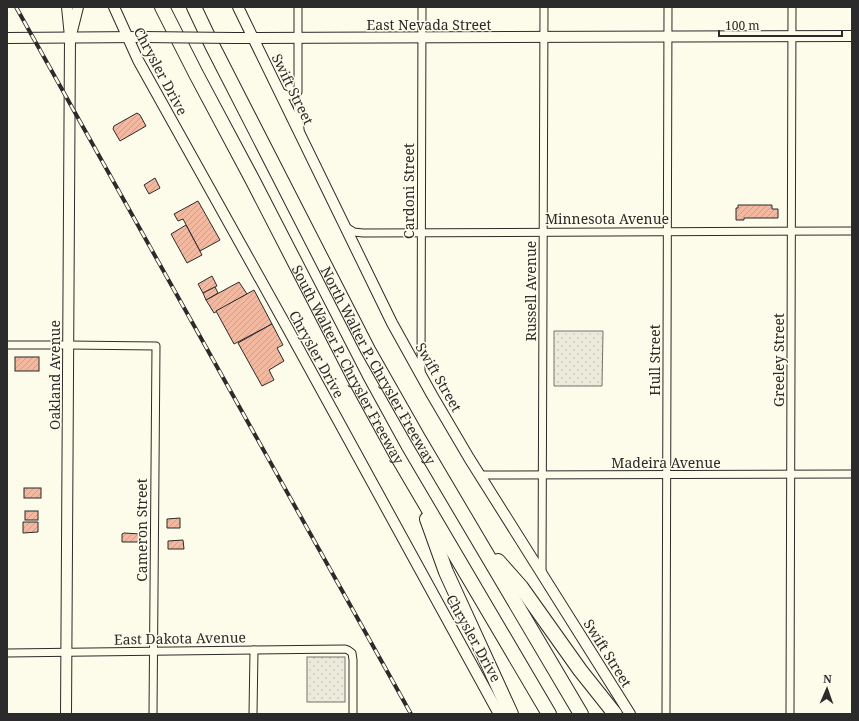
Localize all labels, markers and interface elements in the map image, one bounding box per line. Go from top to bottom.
scale bar [719,12,842,38]
street label: East Nevada Street [367,15,491,34]
text: 100 m [725,17,760,34]
street label: Chrysler Drive [130,24,192,118]
street label: Swift Street [268,50,318,128]
street label: Cardoni Street [399,143,418,239]
street label: Minnesota Avenue [545,209,669,228]
street label: Russell Avenue [521,241,540,341]
street label: South Walter P. Chrysler Freeway [288,261,409,467]
street label: North Walter P. Chrysler Freeway [317,263,441,468]
street label: Chrysler Drive [285,307,349,401]
street label: Greeley Street [769,313,788,407]
street label: Oakland Avenue [45,320,64,430]
street label: Hull Street [645,324,664,396]
street label: Swift Street [412,339,466,415]
street label: Madeira Avenue [611,453,721,472]
street label: Cameron Street [132,478,151,582]
street label: Chrysler Drive [442,591,506,685]
street label: Swift Street [580,615,636,691]
street label: East Dakota Avenue [114,627,246,649]
north arrow [807,669,847,709]
text: N [823,671,832,686]

